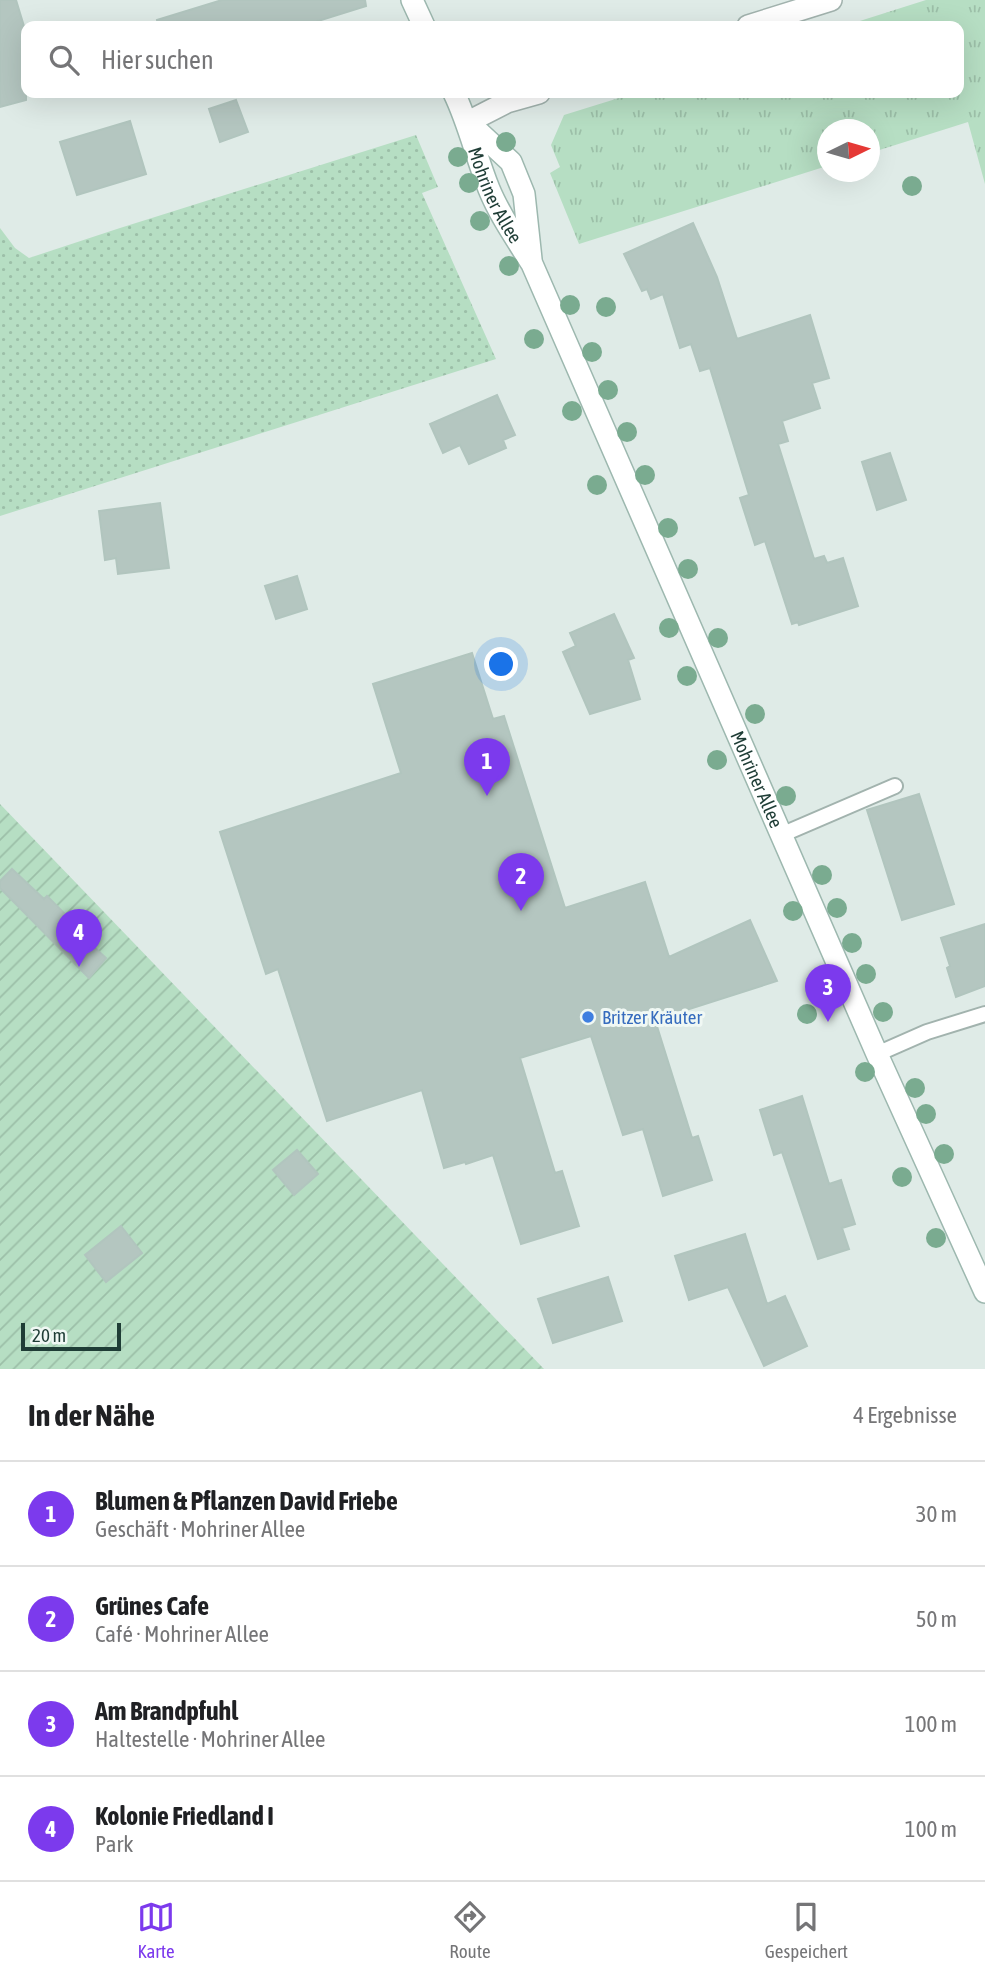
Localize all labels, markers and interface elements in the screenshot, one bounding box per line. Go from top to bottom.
search box [21,21,964,98]
icon: search [45,41,83,79]
text: Hier suchen [101,45,214,75]
north arrow [817,119,880,182]
street label: Mohriner Allee [464,144,527,247]
your location [484,647,518,681]
street label: Mohriner Allee [726,727,788,831]
pin: 1 [464,738,510,796]
pin: 2 [498,853,544,911]
pin: 4 [56,909,102,967]
pin: 3 [805,964,851,1022]
place label: Britzer Kräuter [602,1006,702,1028]
marker: Britzer Kräuter [580,1009,596,1025]
scale bar [21,1320,121,1352]
text: 20 m [32,1324,66,1346]
text: In der Nähe [28,1398,155,1432]
text: 4 Ergebnisse [853,1402,957,1428]
text: Blumen & Pflanzen David Friebe [95,1486,398,1516]
text: 1 [46,1501,56,1527]
text: 30 m [916,1501,957,1527]
text: Geschäft · Mohriner Allee [95,1516,305,1542]
text: Grünes Cafe [95,1591,209,1621]
text: 2 [46,1606,56,1632]
text: 50 m [916,1606,957,1632]
text: Café · Mohriner Allee [95,1621,269,1647]
text: Am Brandpfuhl [95,1696,238,1726]
text: 3 [46,1711,56,1737]
text: 100 m [905,1711,957,1737]
text: Haltestelle · Mohriner Allee [95,1726,326,1752]
text: Kolonie Friedland I [95,1801,274,1831]
text: 4 [46,1816,56,1842]
text: 100 m [905,1816,957,1842]
text: Park [95,1831,133,1857]
tab: Karte [137,1898,175,1962]
tab: Route [449,1898,491,1962]
tab: Gespeichert [765,1898,848,1962]

